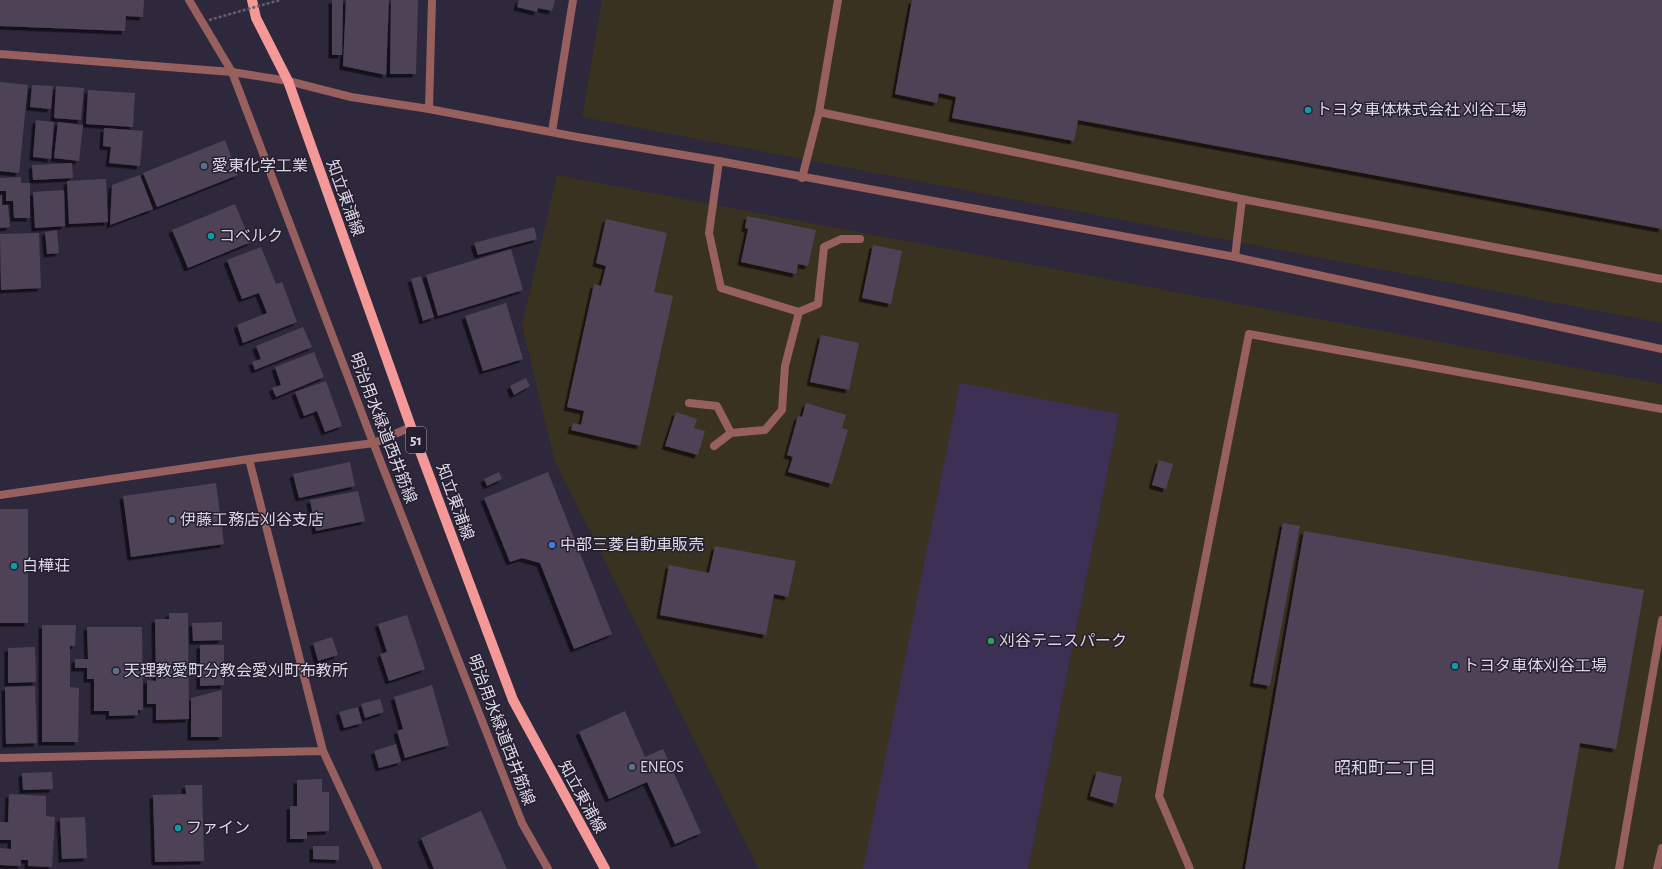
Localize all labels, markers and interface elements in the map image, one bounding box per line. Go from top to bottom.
place label: トヨタ車体株式会社 刈谷工場 [1316,101,1527,118]
marker: トヨタ車体株式会社 刈谷工場 [1303,105,1313,115]
place label: 愛東化学工業 [212,157,308,174]
street label: 知立東浦線 [324,157,367,238]
marker: 愛東化学工業 [199,161,209,171]
place label: コベルク [219,228,283,244]
marker: コベルク [206,231,216,241]
street label: 明治用水緑道西井筋線 [347,350,420,506]
road number: 51 [406,427,426,453]
street label: 知立東浦線 [434,461,477,542]
place label: 伊藤工務店刈谷支店 [180,511,324,528]
marker: 伊藤工務店刈谷支店 [167,515,177,525]
place label: 中部三菱自動車販売 [560,536,704,553]
marker: 中部三菱自動車販売 [547,540,557,550]
place label: 白樺荘 [22,557,70,574]
marker: 白樺荘 [9,561,19,571]
place label: 刈谷テニスパーク [999,632,1127,649]
marker: 刈谷テニスパーク [986,636,996,646]
street label: 明治用水緑道西井筋線 [465,652,538,808]
place label: トヨタ車体刈谷工場 [1463,657,1607,674]
marker: トヨタ車体刈谷工場 [1450,661,1460,671]
place label: 天理教愛町分教会愛刈町布教所 [124,662,348,679]
marker: 天理教愛町分教会愛刈町布教所 [111,666,121,676]
street label: 知立東浦線 [556,758,609,836]
place label: ENEOS [640,759,684,775]
district label: 昭和町二丁目 [1334,759,1436,777]
marker: ENEOS [627,762,637,772]
place label: ファイン [186,820,250,836]
marker: ファイン [173,823,183,833]

